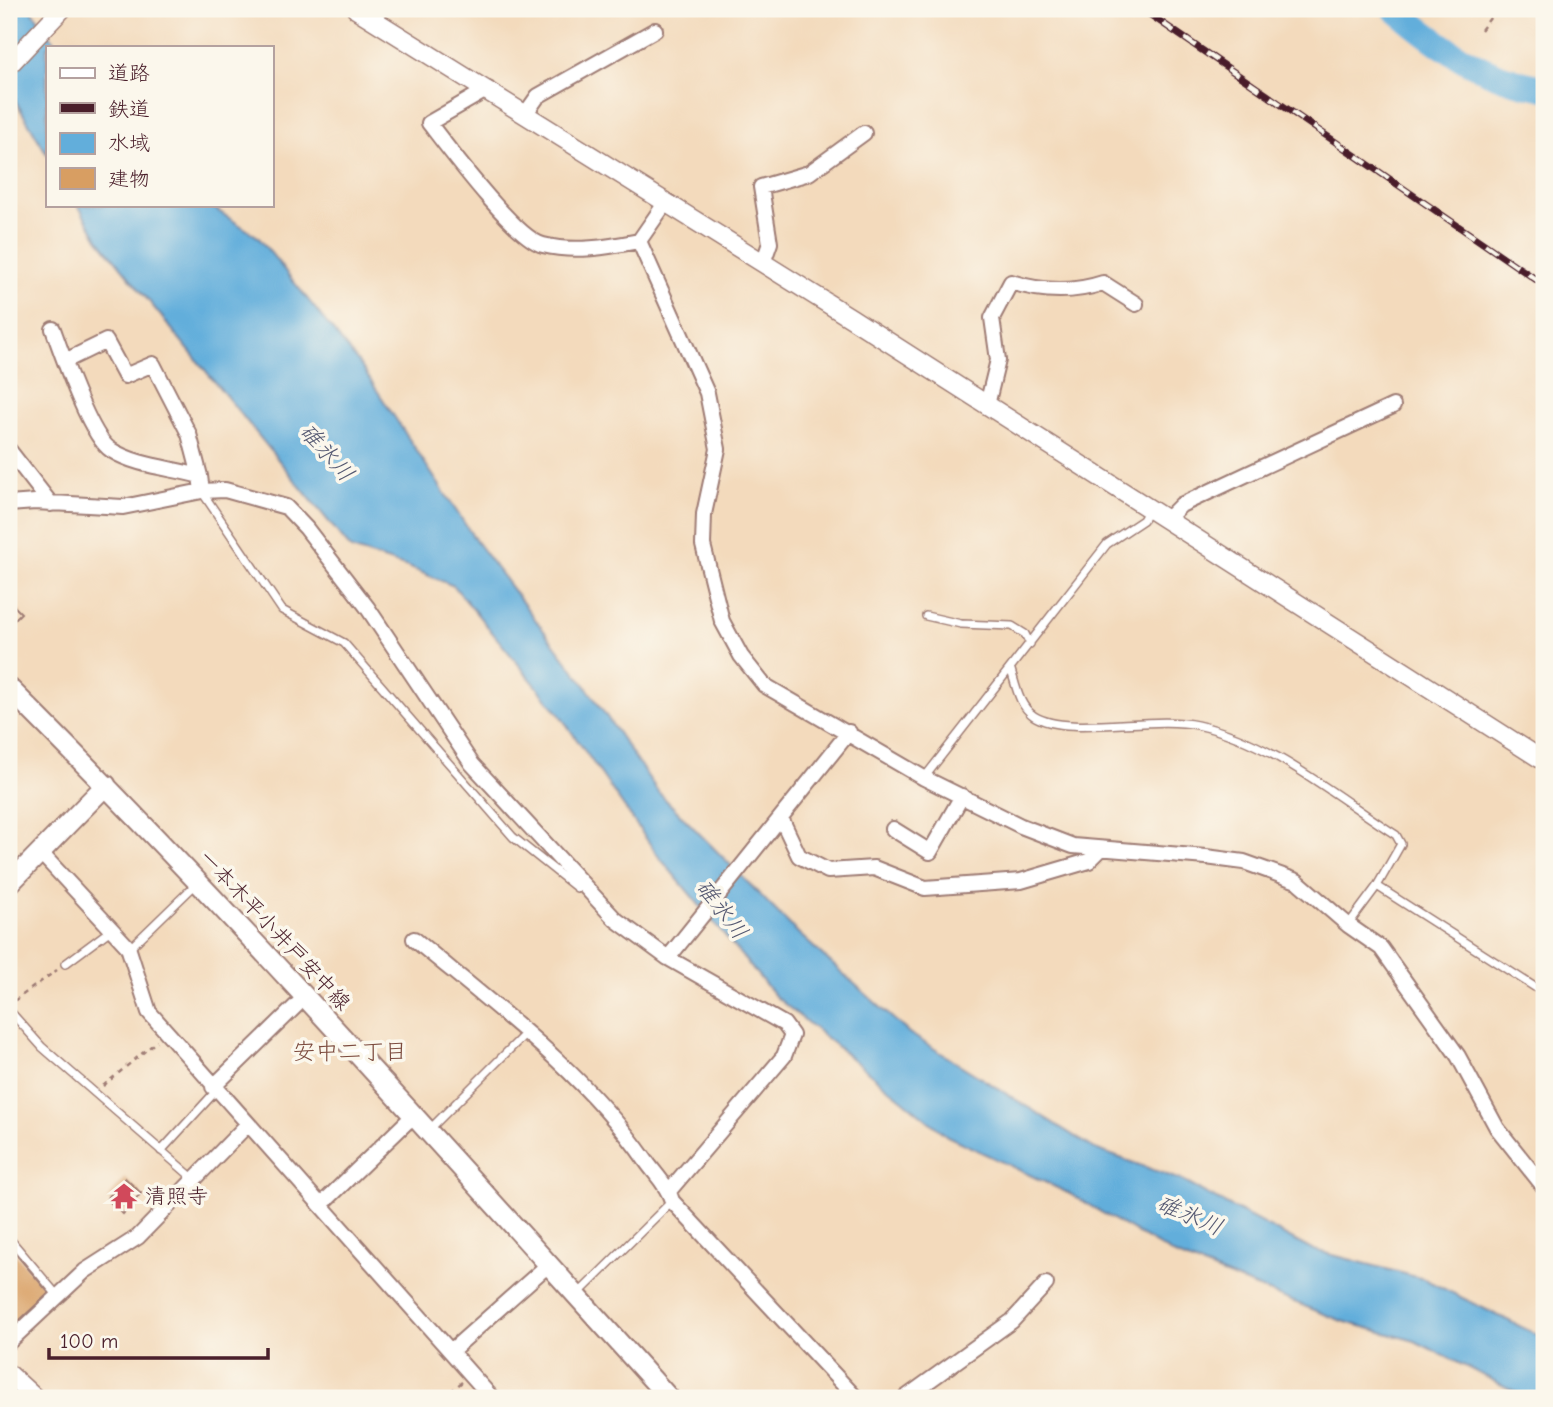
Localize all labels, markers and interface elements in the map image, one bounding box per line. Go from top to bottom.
legend [46,46,273,206]
text: 道路 [108,61,150,85]
text: 鉄道 [108,97,150,121]
text: 水域 [108,131,150,155]
text: 建物 [108,167,150,191]
water label: 碓氷川 [294,418,360,487]
street label: 一本木平小井戸安中線 [195,845,355,1015]
water label: 碓氷川 [690,874,753,945]
district label: 安中二丁目 [293,1038,408,1065]
temple icon: 清照寺 [109,1181,139,1211]
place label: 清照寺 [145,1184,208,1208]
water label: 碓氷川 [1153,1190,1227,1241]
scale bar [49,1316,268,1360]
text: 100 m [60,1329,118,1353]

